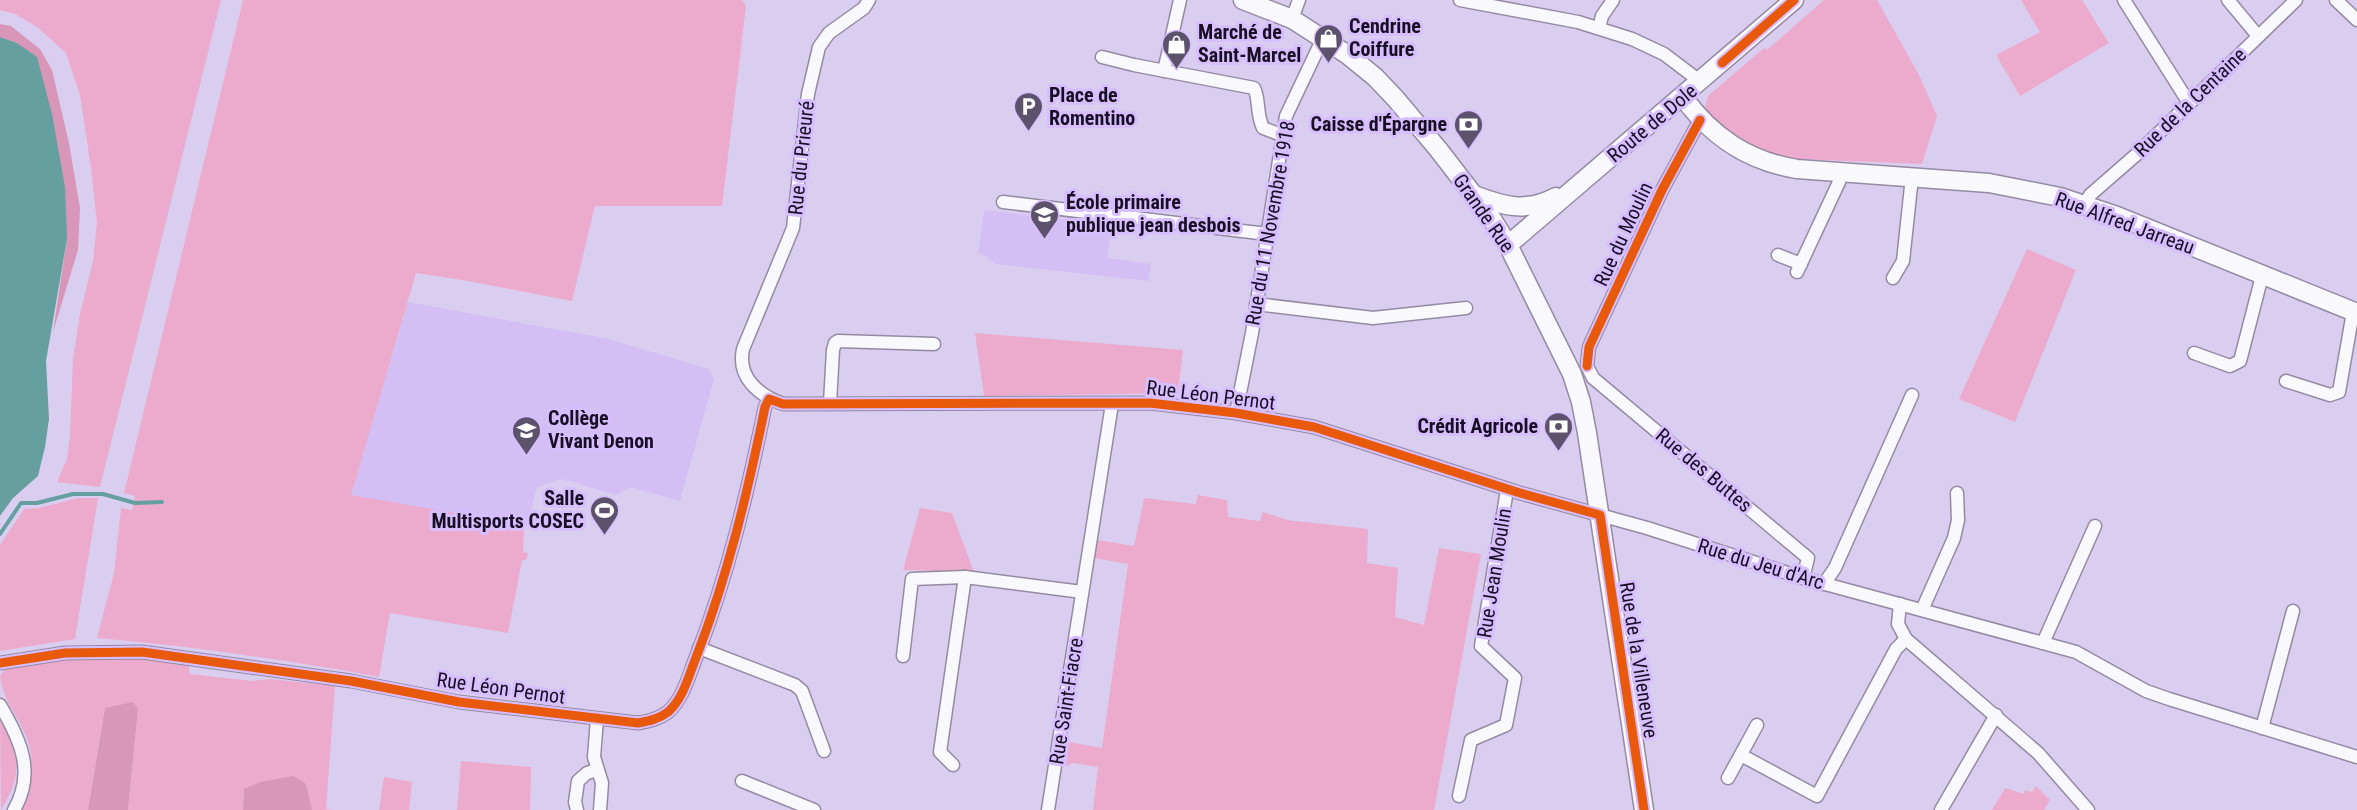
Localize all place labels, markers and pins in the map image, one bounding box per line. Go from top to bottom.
place label: Cendrine Coiffure [1349,14,1421,61]
place label: Marché de Saint-Marcel [1198,20,1301,67]
shop icon: Cendrine Coiffure [1312,22,1344,64]
shop icon: Marché de Saint-Marcel [1161,28,1193,70]
place label: Place de Romentino [1049,83,1135,130]
parking icon: Place de Romentino [1012,90,1044,132]
bank icon: Caisse d'Épargne [1452,108,1484,150]
place label: Caisse d'Épargne [1311,112,1447,136]
place label: École primaire publique jean desbois [1066,190,1241,237]
school or university icon: École primaire publique jean desbois [1029,198,1061,240]
place label: Collège Vivant Denon [548,406,654,453]
bank icon: Crédit Agricole [1543,410,1575,452]
school or university icon: Collège Vivant Denon [511,414,543,456]
place label: Crédit Agricole [1417,414,1538,438]
place label: Salle Multisports COSEC [431,486,584,533]
sports icon: Salle Multisports COSEC [589,494,621,536]

